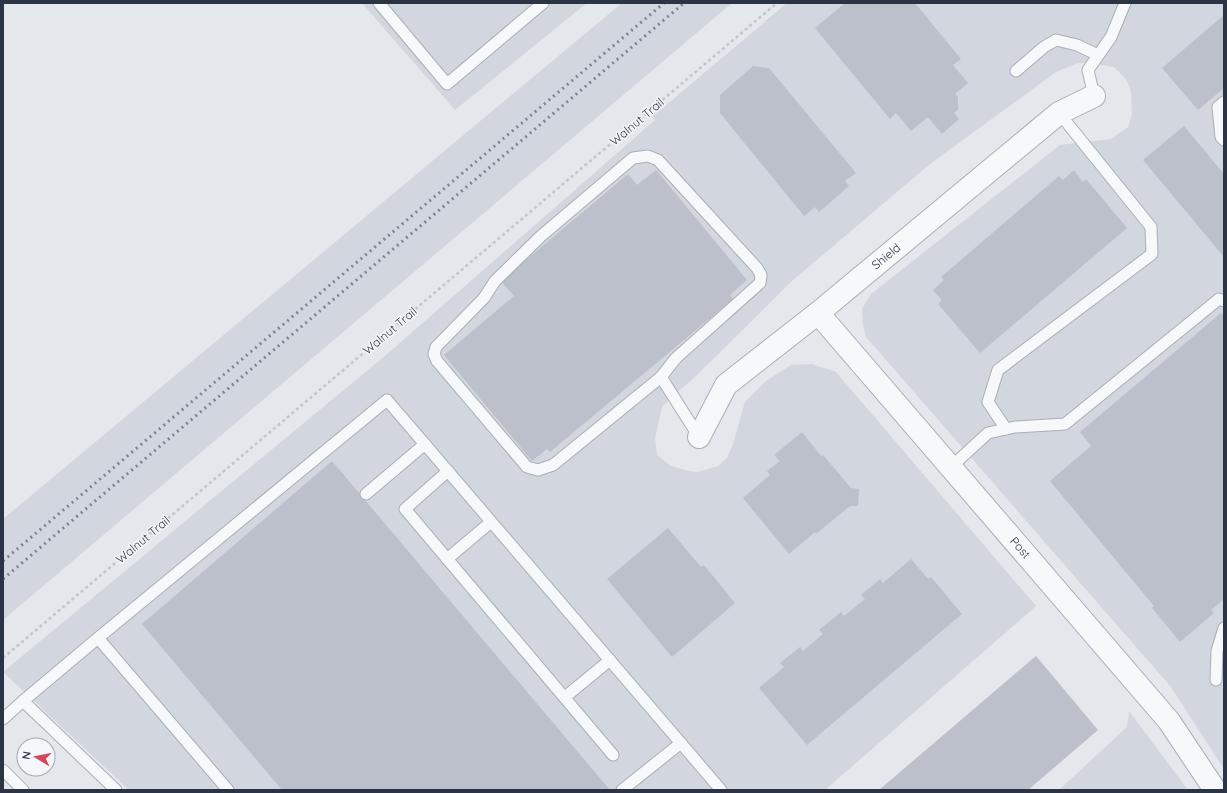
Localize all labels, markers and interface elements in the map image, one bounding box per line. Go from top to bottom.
street label: Walnut Trail [606,95,667,149]
street label: Shield [868,240,903,272]
street label: Walnut Trail [359,304,420,358]
street label: Walnut Trail [112,513,173,567]
street label: Post [1007,534,1034,562]
north arrow [16,737,56,777]
text: N [19,750,34,760]

